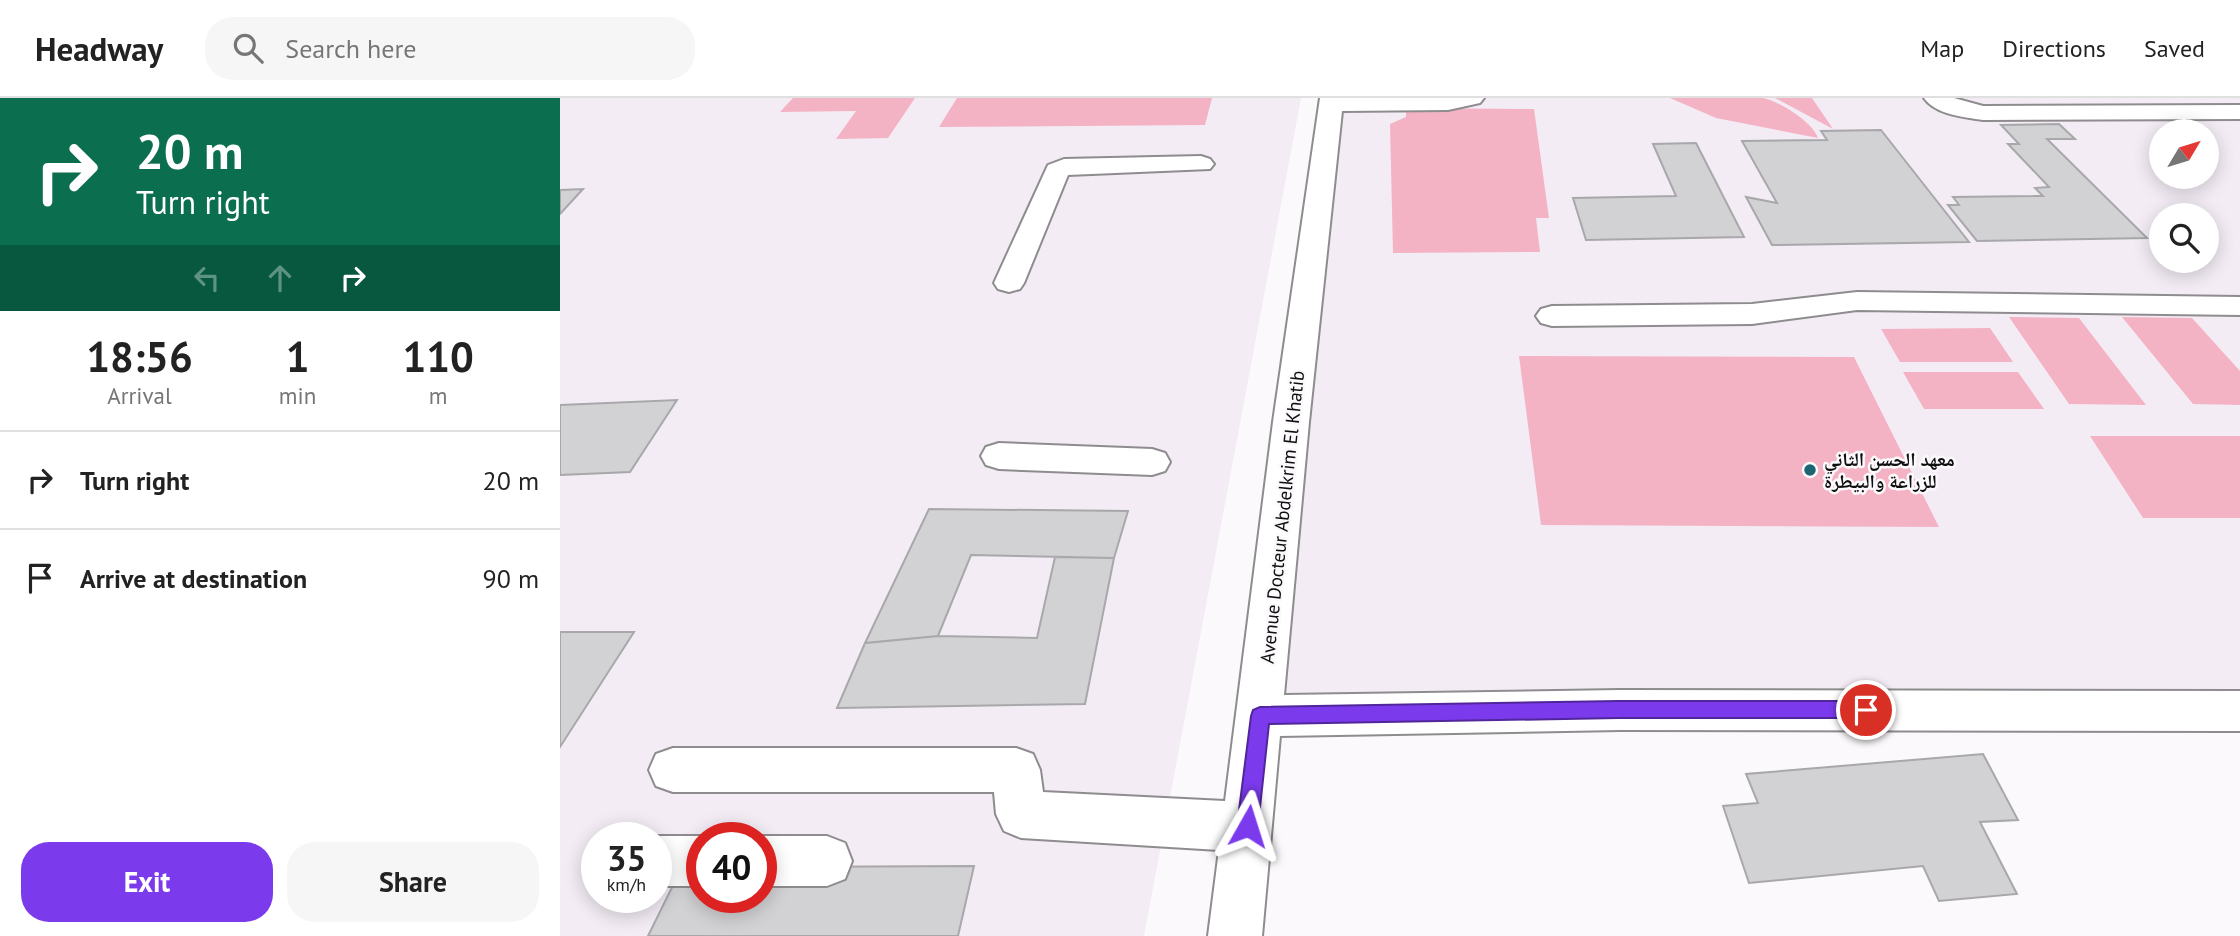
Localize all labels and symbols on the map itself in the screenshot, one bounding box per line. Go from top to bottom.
north arrow [2149,119,2219,189]
street label: Avenue Docteur Abdelkrim El Khatib [1255,369,1309,665]
place label: معهد الحسن الثاني للزراعة والبيطرة [1824,447,1955,493]
marker: معهد الحسن الثاني للزراعة والبيطرة [1802,462,1818,478]
pin [1836,680,1896,740]
position arrow [1211,789,1285,863]
speed limit sign: 40 [686,822,777,913]

